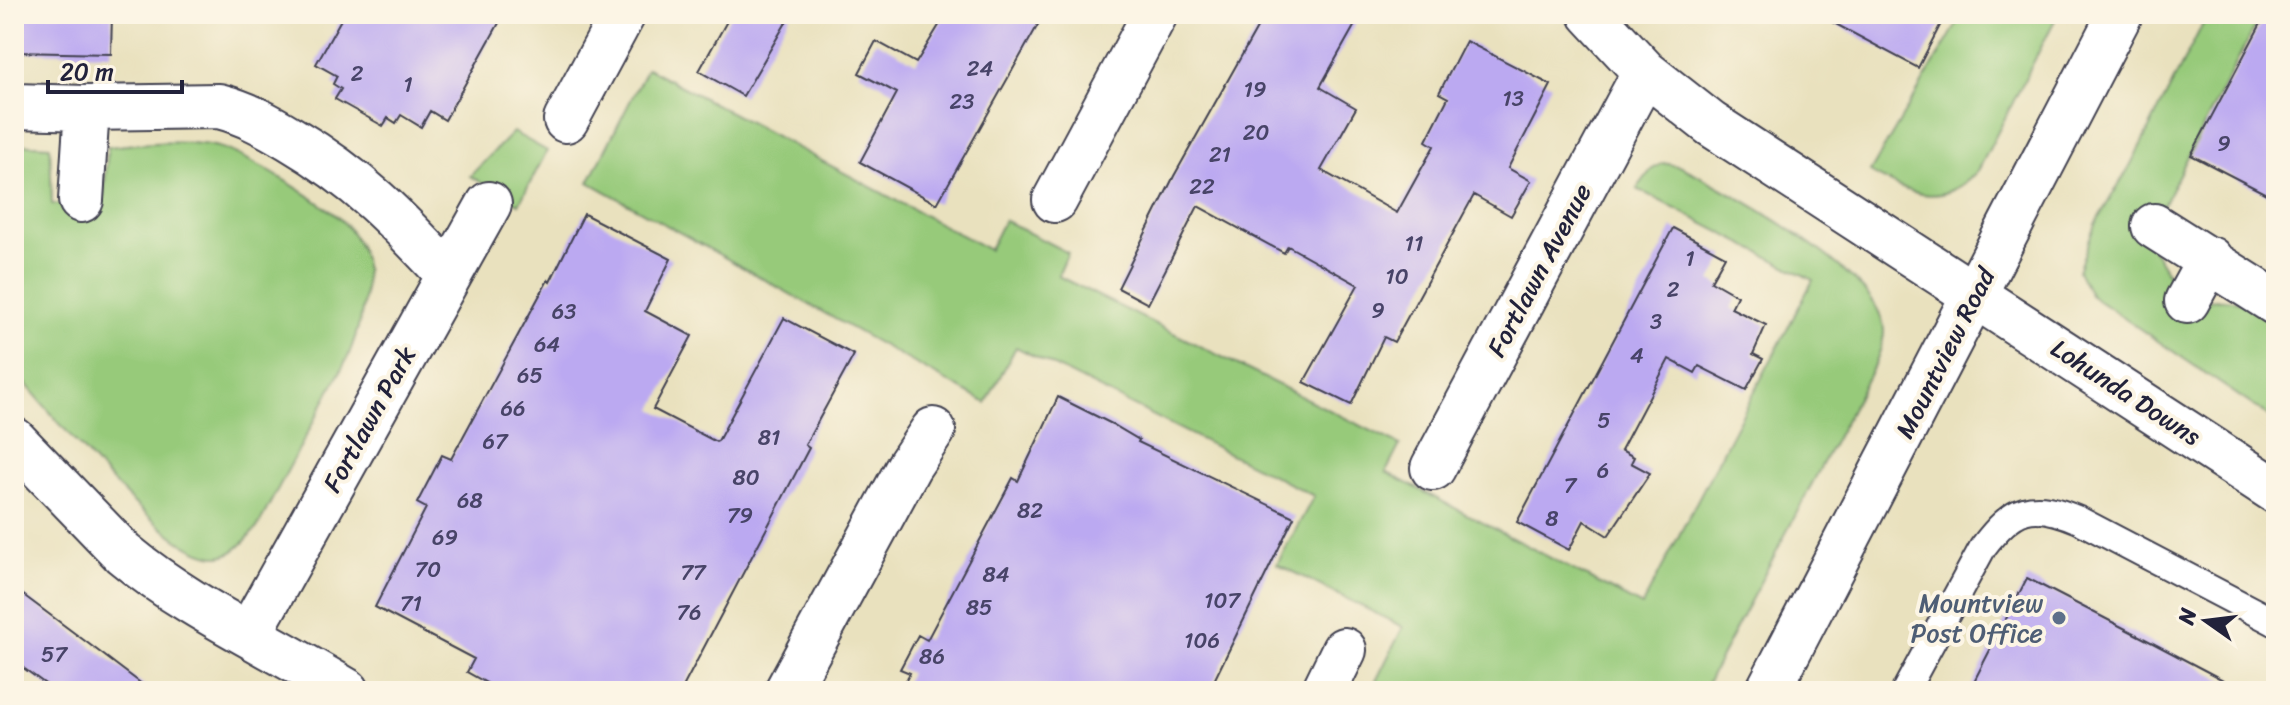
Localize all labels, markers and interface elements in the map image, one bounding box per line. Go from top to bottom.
scale bar [48,44,182,94]
house number: 24 [967,49,993,88]
text: 20 m [60,51,114,93]
house number: 2 [351,54,364,93]
house number: 1 [403,65,413,104]
house number: 19 [1244,70,1266,109]
house number: 13 [1502,79,1524,118]
house number: 23 [950,82,974,121]
house number: 20 [1243,113,1269,152]
house number: 9 [2217,124,2231,163]
house number: 21 [1209,135,1231,174]
house number: 22 [1189,167,1215,206]
street label: Fortlawn Avenue [1474,175,1604,365]
house number: 11 [1405,224,1423,263]
house number: 1 [1685,239,1695,278]
house number: 10 [1385,257,1409,296]
street label: Mountview Road [1882,257,2009,447]
house number: 2 [1667,270,1680,309]
house number: 9 [1371,291,1385,330]
house number: 63 [552,292,576,331]
house number: 3 [1650,302,1662,341]
house number: 64 [534,325,560,364]
street label: Lohunda Downs [2041,326,2211,458]
house number: 4 [1630,336,1644,375]
street label: Fortlawn Park [310,337,428,501]
house number: 65 [517,356,543,395]
house number: 66 [501,389,526,428]
house number: 5 [1597,401,1611,440]
house number: 81 [758,418,780,457]
house number: 67 [482,422,509,461]
house number: 6 [1597,451,1609,490]
house number: 80 [732,458,760,497]
house number: 7 [1564,466,1578,505]
house number: 68 [457,481,483,520]
house number: 82 [1017,491,1043,530]
house number: 79 [727,496,753,535]
house number: 8 [1545,499,1559,538]
house number: 69 [432,518,458,557]
house number: 70 [415,550,441,589]
house number: 77 [680,553,707,592]
house number: 84 [982,555,1010,594]
place label: Mountview Post Office [1911,580,2044,656]
house number: 107 [1204,581,1241,620]
north arrow [2166,581,2246,661]
house number: 71 [400,584,422,623]
house number: 85 [966,588,992,627]
house number: 76 [676,593,702,632]
text: N [2166,603,2208,629]
marker: Mountview Post Office [2050,609,2068,627]
house number: 106 [1184,621,1220,660]
house number: 57 [41,635,68,674]
house number: 86 [919,637,945,676]

